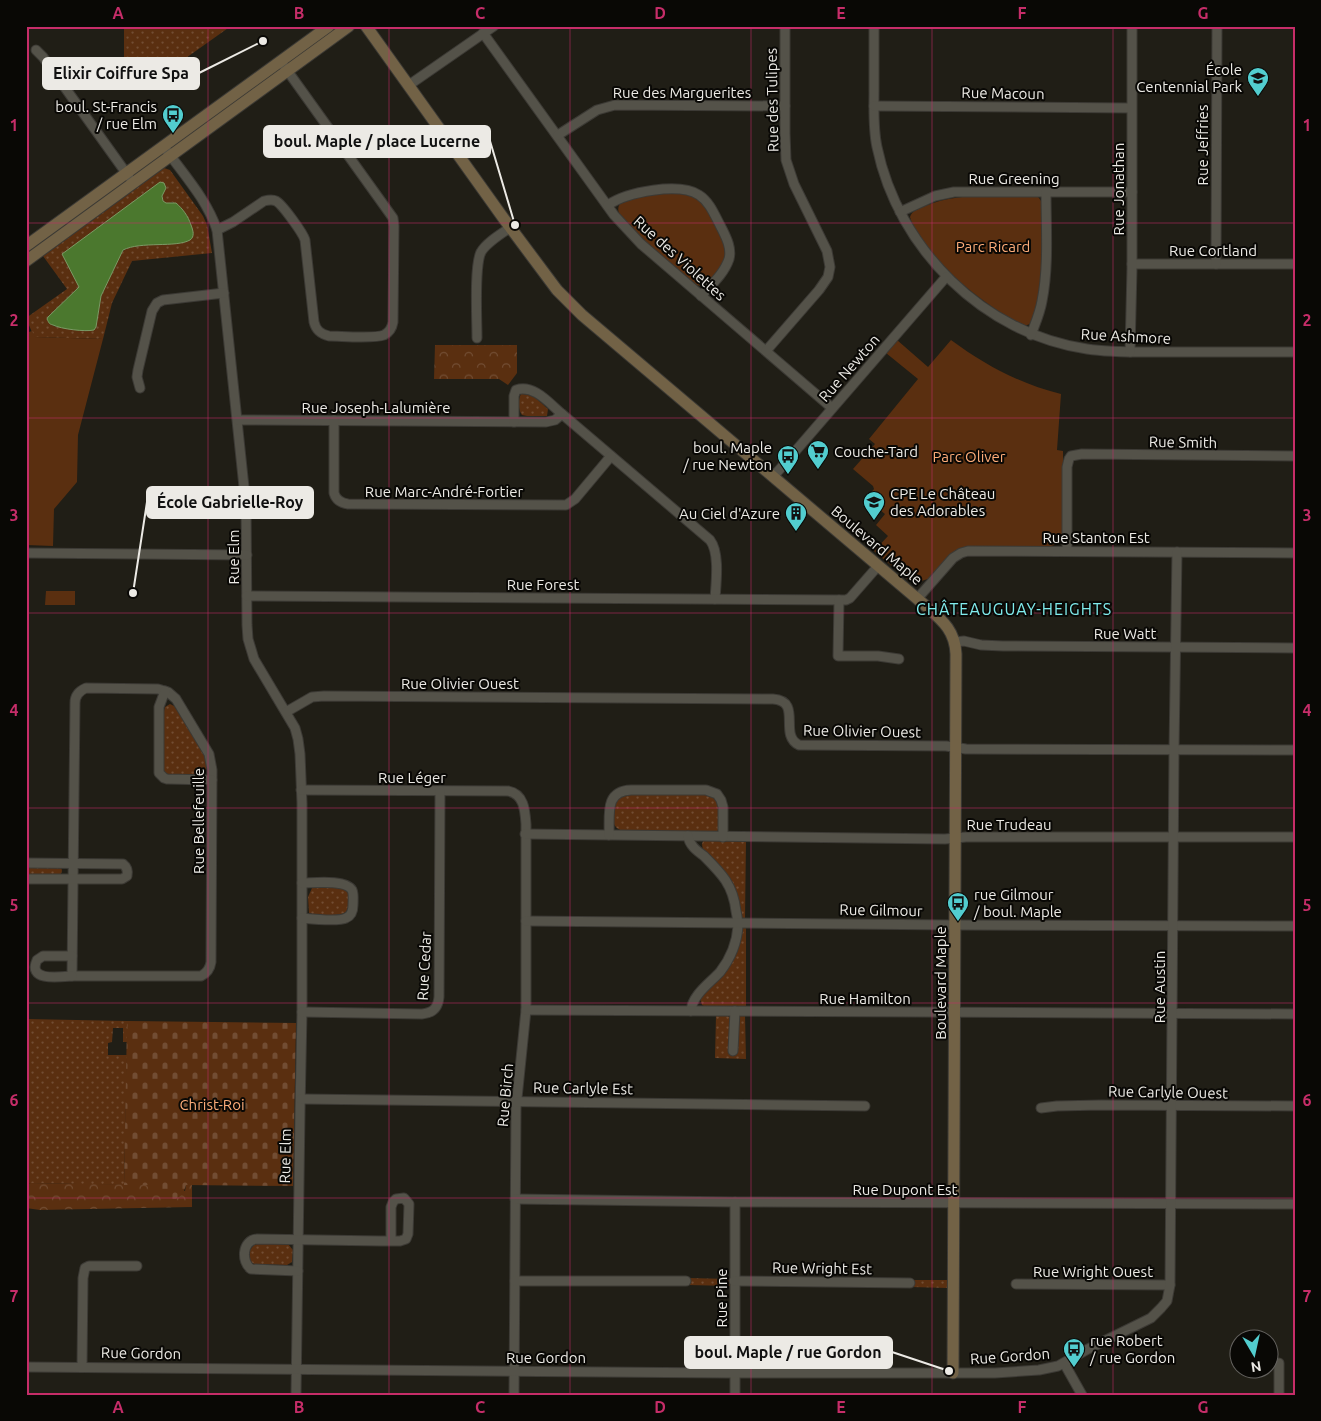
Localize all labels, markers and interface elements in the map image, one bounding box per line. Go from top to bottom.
text: A [112,4,124,22]
text: B [294,4,304,22]
text: C [475,4,485,22]
text: D [654,4,666,22]
text: E [836,4,846,22]
text: F [1018,4,1027,22]
text: G [1197,4,1209,22]
street label: Rue des Tulipes [763,48,781,152]
callout: Elixir Coiffure Spa [43,58,199,89]
place label: École Centennial Park [1136,61,1242,95]
text: Elixir Coiffure Spa [53,64,189,82]
school or university icon: École Centennial Park [1246,66,1270,97]
street label: Rue des Marguerites [613,84,751,101]
street label: Rue Macoun [961,84,1045,102]
place label: boul. St-Francis / rue Elm [55,98,157,132]
bus stop icon: boul. St-Francis / rue Elm [161,103,185,134]
street label: Rue Jeffries [1194,105,1211,185]
text: 1 [9,116,19,134]
text: 1 [1302,116,1312,134]
callout: boul. Maple / place Lucerne [264,126,490,157]
text: boul. Maple / place Lucerne [274,132,480,150]
street label: Rue Jonathan [1110,143,1127,235]
street label: Rue Greening [968,170,1060,187]
street label: Rue des Violettes [631,212,729,304]
park label: Parc Ricard [956,238,1030,255]
street label: Rue Cortland [1169,242,1257,259]
text: 2 [9,311,19,329]
text: 2 [1302,311,1312,329]
street label: Rue Ashmore [1080,325,1172,347]
street label: Rue Newton [815,331,883,405]
street label: Rue Joseph-Lalumière [302,399,450,416]
street label: Rue Smith [1149,433,1217,451]
place label: boul. Maple / rue Newton [682,439,772,473]
supermarket icon: Couche-Tard [806,439,830,470]
place label: Couche-Tard [834,443,918,460]
bus stop icon: boul. Maple / rue Newton [776,444,800,475]
park label: Parc Oliver [932,448,1006,465]
street label: Rue Marc-André-Fortier [365,483,523,500]
place label: CPE Le Château des Adorables [890,485,995,519]
callout: École Gabrielle-Roy [147,487,313,518]
school or university icon: CPE Le Château des Adorables [862,490,886,521]
text: École Gabrielle-Roy [157,491,304,511]
building icon: Au Ciel d'Azure [784,501,808,532]
street label: Boulevard Maple [828,502,926,588]
place label: Au Ciel d'Azure [679,505,780,522]
text: 3 [9,506,19,524]
text: 3 [1302,506,1312,524]
street label: Rue Stanton Est [1042,529,1150,546]
street label: Rue Elm [225,530,242,584]
street label: Rue Forest [507,576,579,593]
district label: CHÂTEAUGUAY-HEIGHTS [916,599,1112,618]
street label: Rue Watt [1094,625,1156,642]
street label: Rue Olivier Ouest [401,675,519,692]
text: 4 [9,701,19,719]
text: 4 [1302,701,1312,719]
street label: Rue Olivier Ouest [803,721,921,741]
street label: Rue Bellefeuille [190,768,207,874]
street label: Rue Léger [378,769,446,786]
street label: Rue Trudeau [966,816,1052,833]
place label: rue Gilmour / boul. Maple [973,886,1062,920]
bus stop icon: rue Gilmour / boul. Maple [946,891,970,922]
text: 5 [9,896,19,914]
text: 5 [1302,896,1312,914]
street label: Rue Gilmour [839,901,923,919]
street label: Boulevard Maple [932,926,949,1040]
street label: Rue Cedar [414,931,434,1001]
street label: Rue Austin [1151,951,1168,1023]
street label: Rue Hamilton [819,990,911,1007]
street label: Rue Birch [494,1062,516,1128]
street label: Rue Carlyle Est [533,1079,633,1097]
street label: Rue Carlyle Ouest [1108,1082,1228,1102]
text: 6 [9,1091,19,1109]
text: 6 [1302,1091,1312,1109]
park label: Christ-Roi [179,1096,245,1113]
street label: Rue Elm [276,1128,294,1184]
street label: Rue Dupont Est [852,1181,958,1198]
street label: Rue Wright Est [772,1259,872,1277]
street label: Rue Wright Ouest [1033,1263,1153,1280]
street label: Rue Pine [713,1268,730,1328]
text: 7 [9,1287,19,1305]
text: 7 [1302,1287,1312,1305]
north arrow [1228,1328,1278,1378]
place label: rue Robert / rue Gordon [1089,1332,1175,1366]
callout: boul. Maple / rue Gordon [685,1337,892,1368]
bus stop icon: rue Robert / rue Gordon [1062,1337,1086,1368]
text: boul. Maple / rue Gordon [694,1343,882,1361]
street label: Rue Gordon [101,1344,181,1362]
street label: Rue Gordon [969,1345,1051,1367]
street label: Rue Gordon [506,1349,586,1366]
text: N [1250,1358,1262,1376]
text: A [112,1398,124,1416]
text: B [294,1398,304,1416]
text: C [475,1398,485,1416]
text: D [654,1398,666,1416]
text: E [836,1398,846,1416]
text: F [1018,1398,1027,1416]
text: G [1197,1398,1209,1416]

